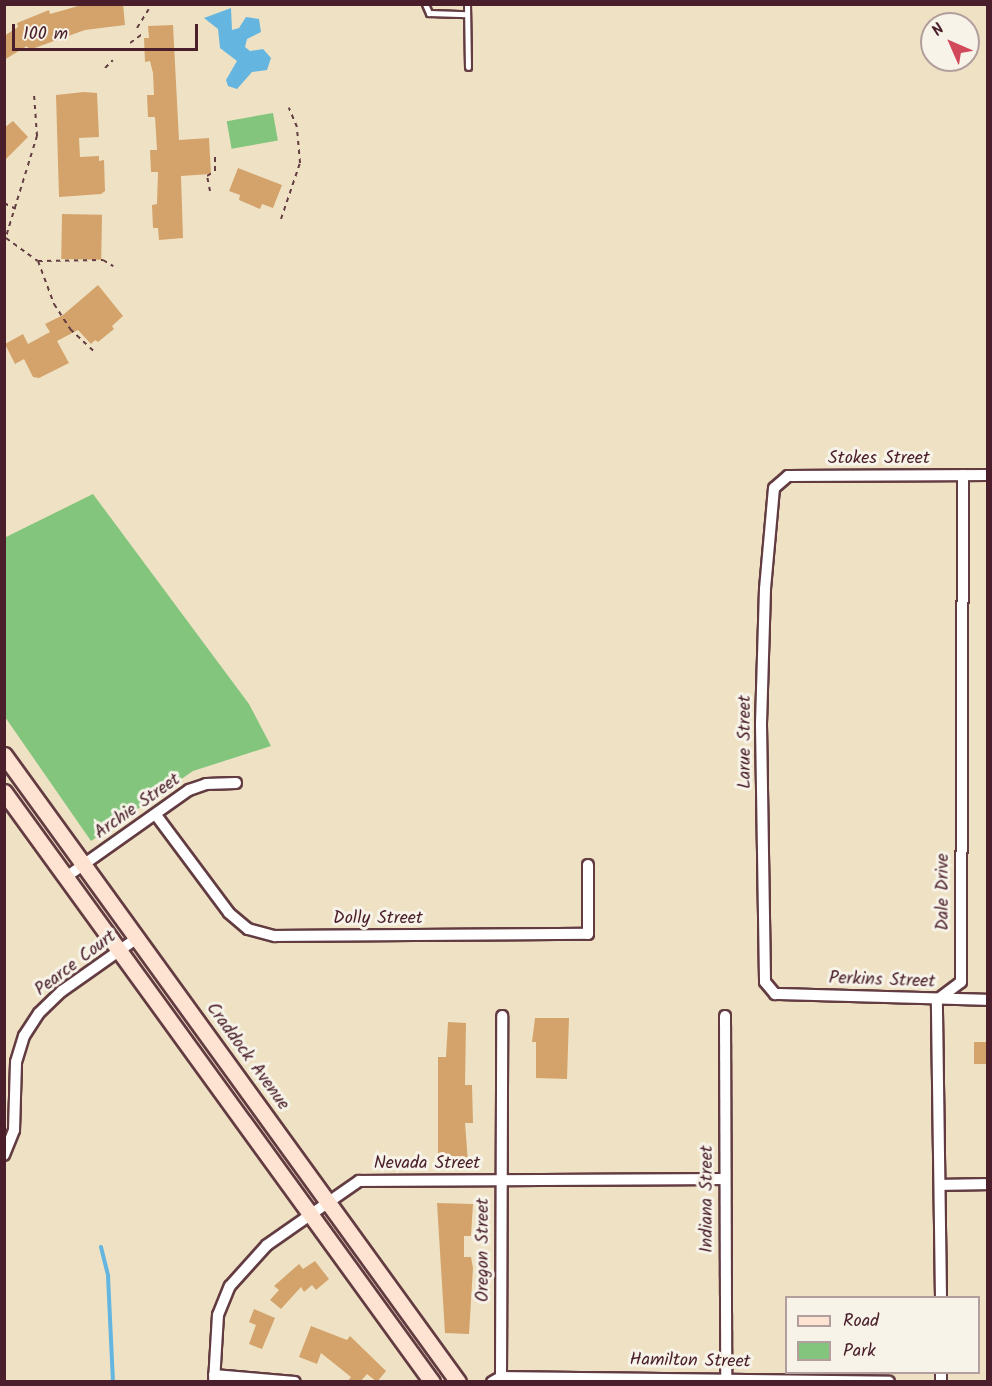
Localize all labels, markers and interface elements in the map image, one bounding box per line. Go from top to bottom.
scale bar [15,12,201,50]
north arrow [920,12,980,72]
text: N [926,18,951,43]
text: 100 m [23,20,68,49]
street label: Stokes Street [828,448,930,470]
street label: Larue Street [735,695,757,789]
street label: Archie Street [91,770,185,844]
street label: Dale Drive [933,853,955,931]
street label: Dolly Street [333,908,423,930]
street label: Pearce Court [31,926,121,1002]
street label: Perkins Street [828,968,936,994]
street label: Craddock Avenue [201,999,293,1115]
street label: Indiana Street [697,1145,719,1253]
street label: Nevada Street [374,1153,480,1175]
street label: Oregon Street [473,1198,495,1302]
legend [785,1296,980,1374]
text: Road [843,1307,879,1336]
text: Park [843,1337,876,1366]
street label: Hamilton Street [629,1350,751,1374]

